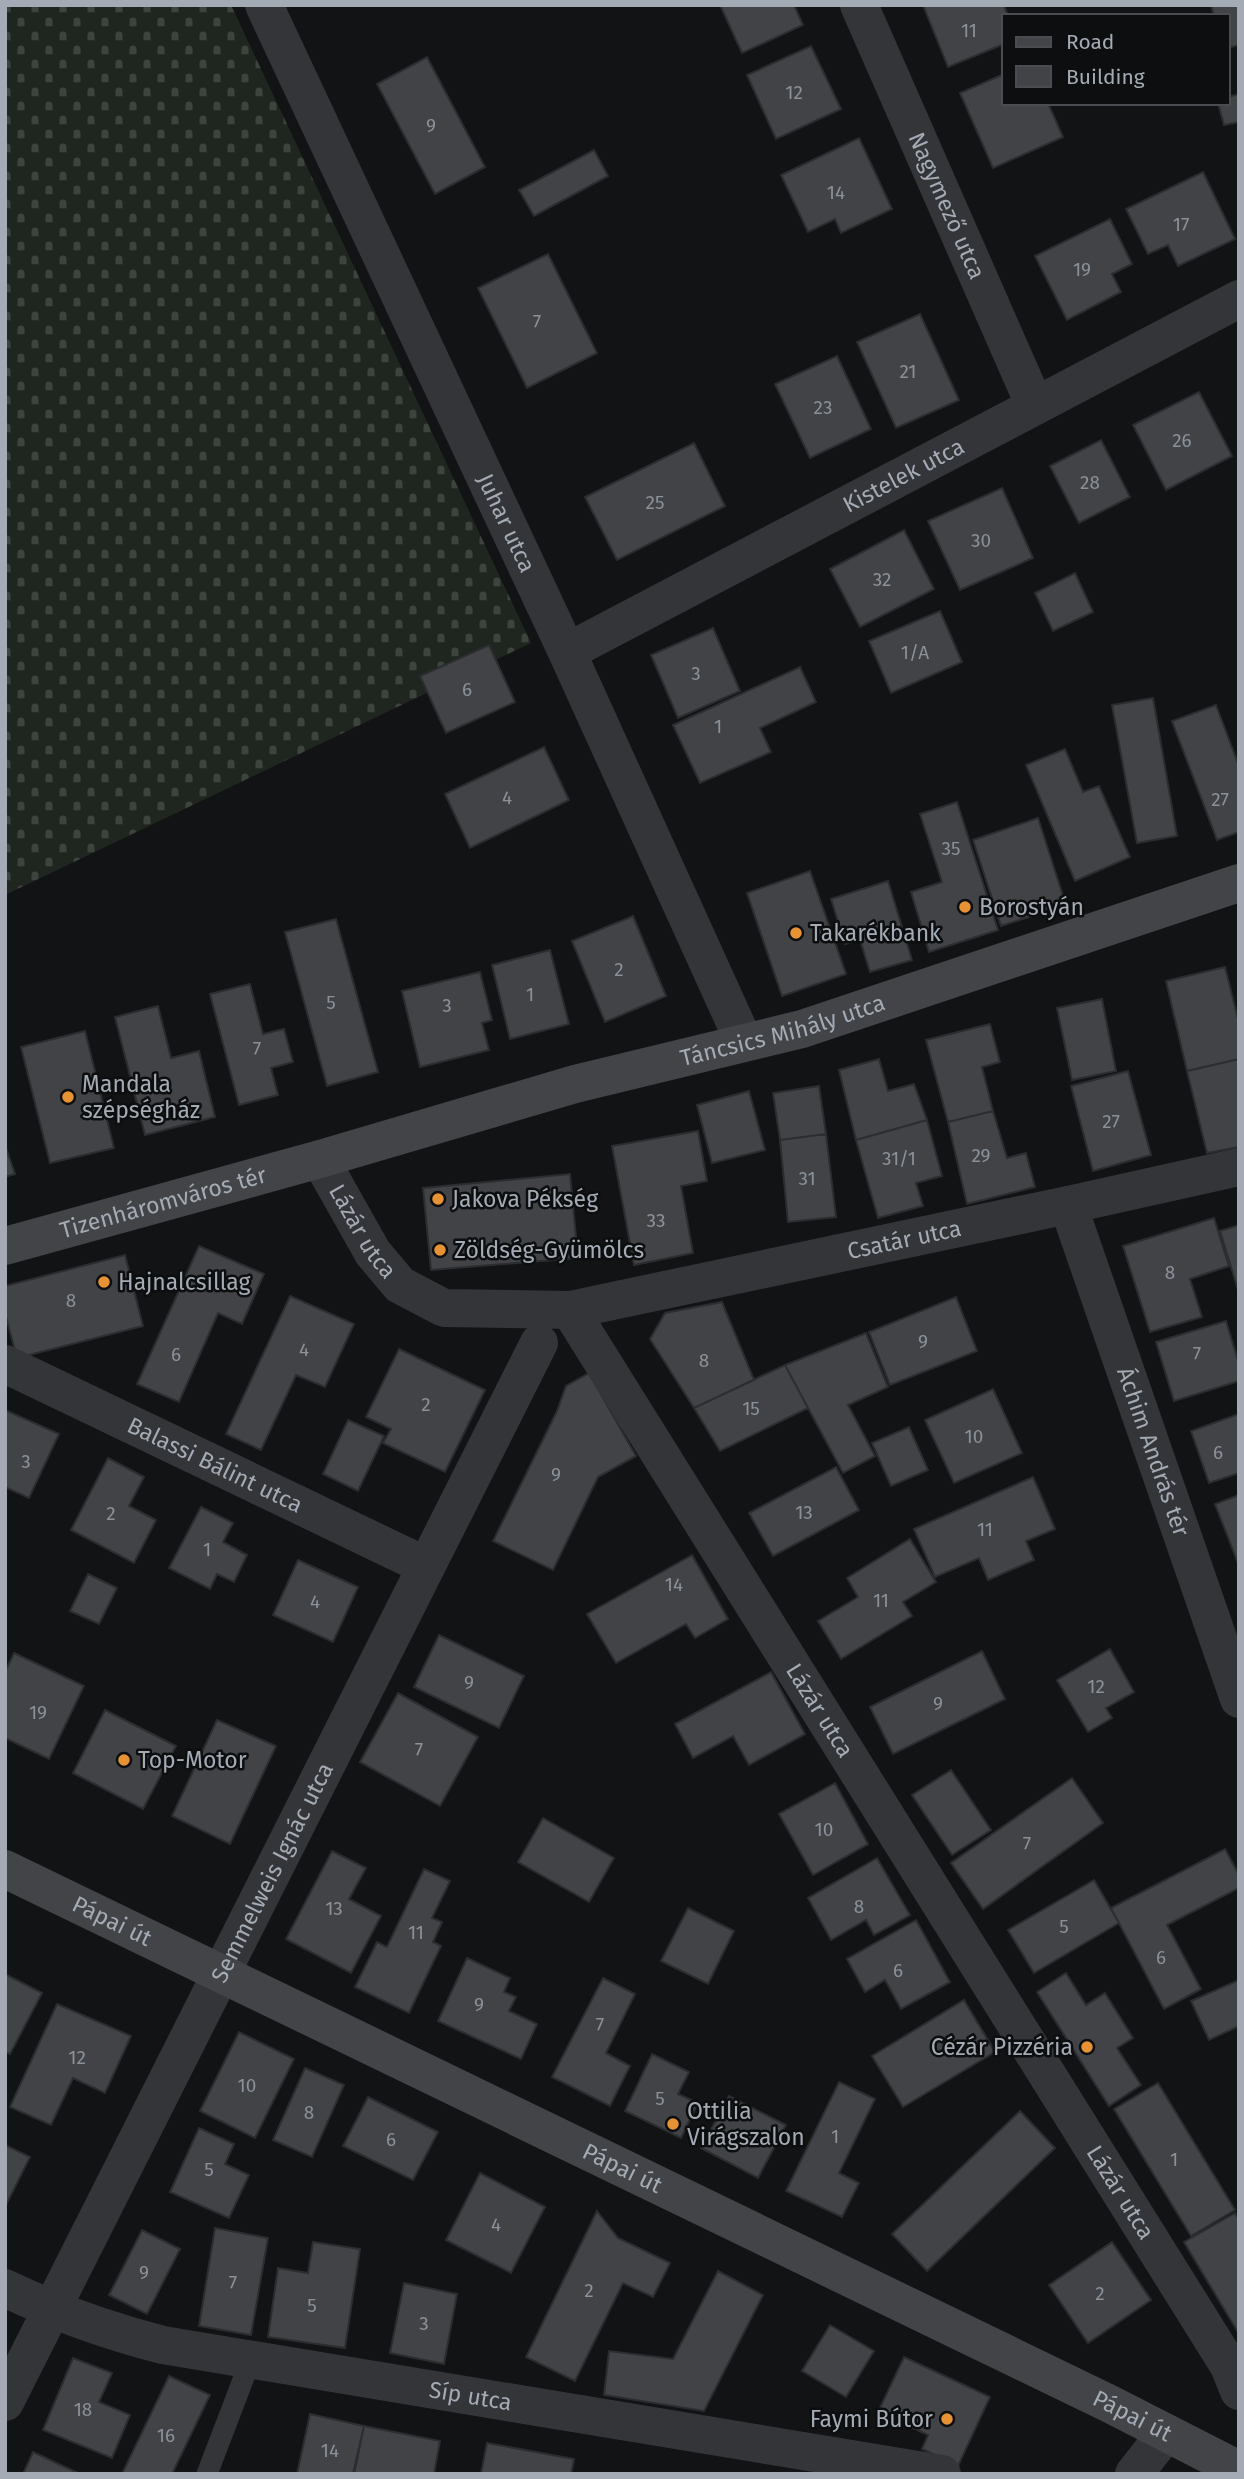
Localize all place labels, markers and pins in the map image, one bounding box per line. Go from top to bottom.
place label: Borostyán [979,893,1084,921]
marker: Borostyán [957,899,973,915]
place label: Takarékbank [810,919,941,947]
marker: Takarékbank [788,925,804,941]
place label: Mandala szépségház [82,1070,200,1124]
marker: Mandala szépségház [60,1089,76,1105]
place label: Jakova Pékség [452,1185,598,1213]
marker: Jakova Pékség [430,1191,446,1207]
place label: Zöldség-Gyümölcs [454,1236,644,1264]
marker: Zöldség-Gyümölcs [432,1242,448,1258]
place label: Hajnalcsillag [118,1268,251,1296]
marker: Hajnalcsillag [96,1274,112,1290]
place label: Top-Motor [138,1746,247,1774]
marker: Top-Motor [116,1752,132,1768]
place label: Cézár Pizzéria [931,2033,1073,2061]
marker: Cézár Pizzéria [1079,2039,1095,2055]
place label: Ottilia Virágszalon [687,2097,805,2151]
marker: Ottilia Virágszalon [665,2116,681,2132]
place label: Faymi Bútor [810,2405,933,2433]
marker: Faymi Bútor [939,2411,955,2427]

